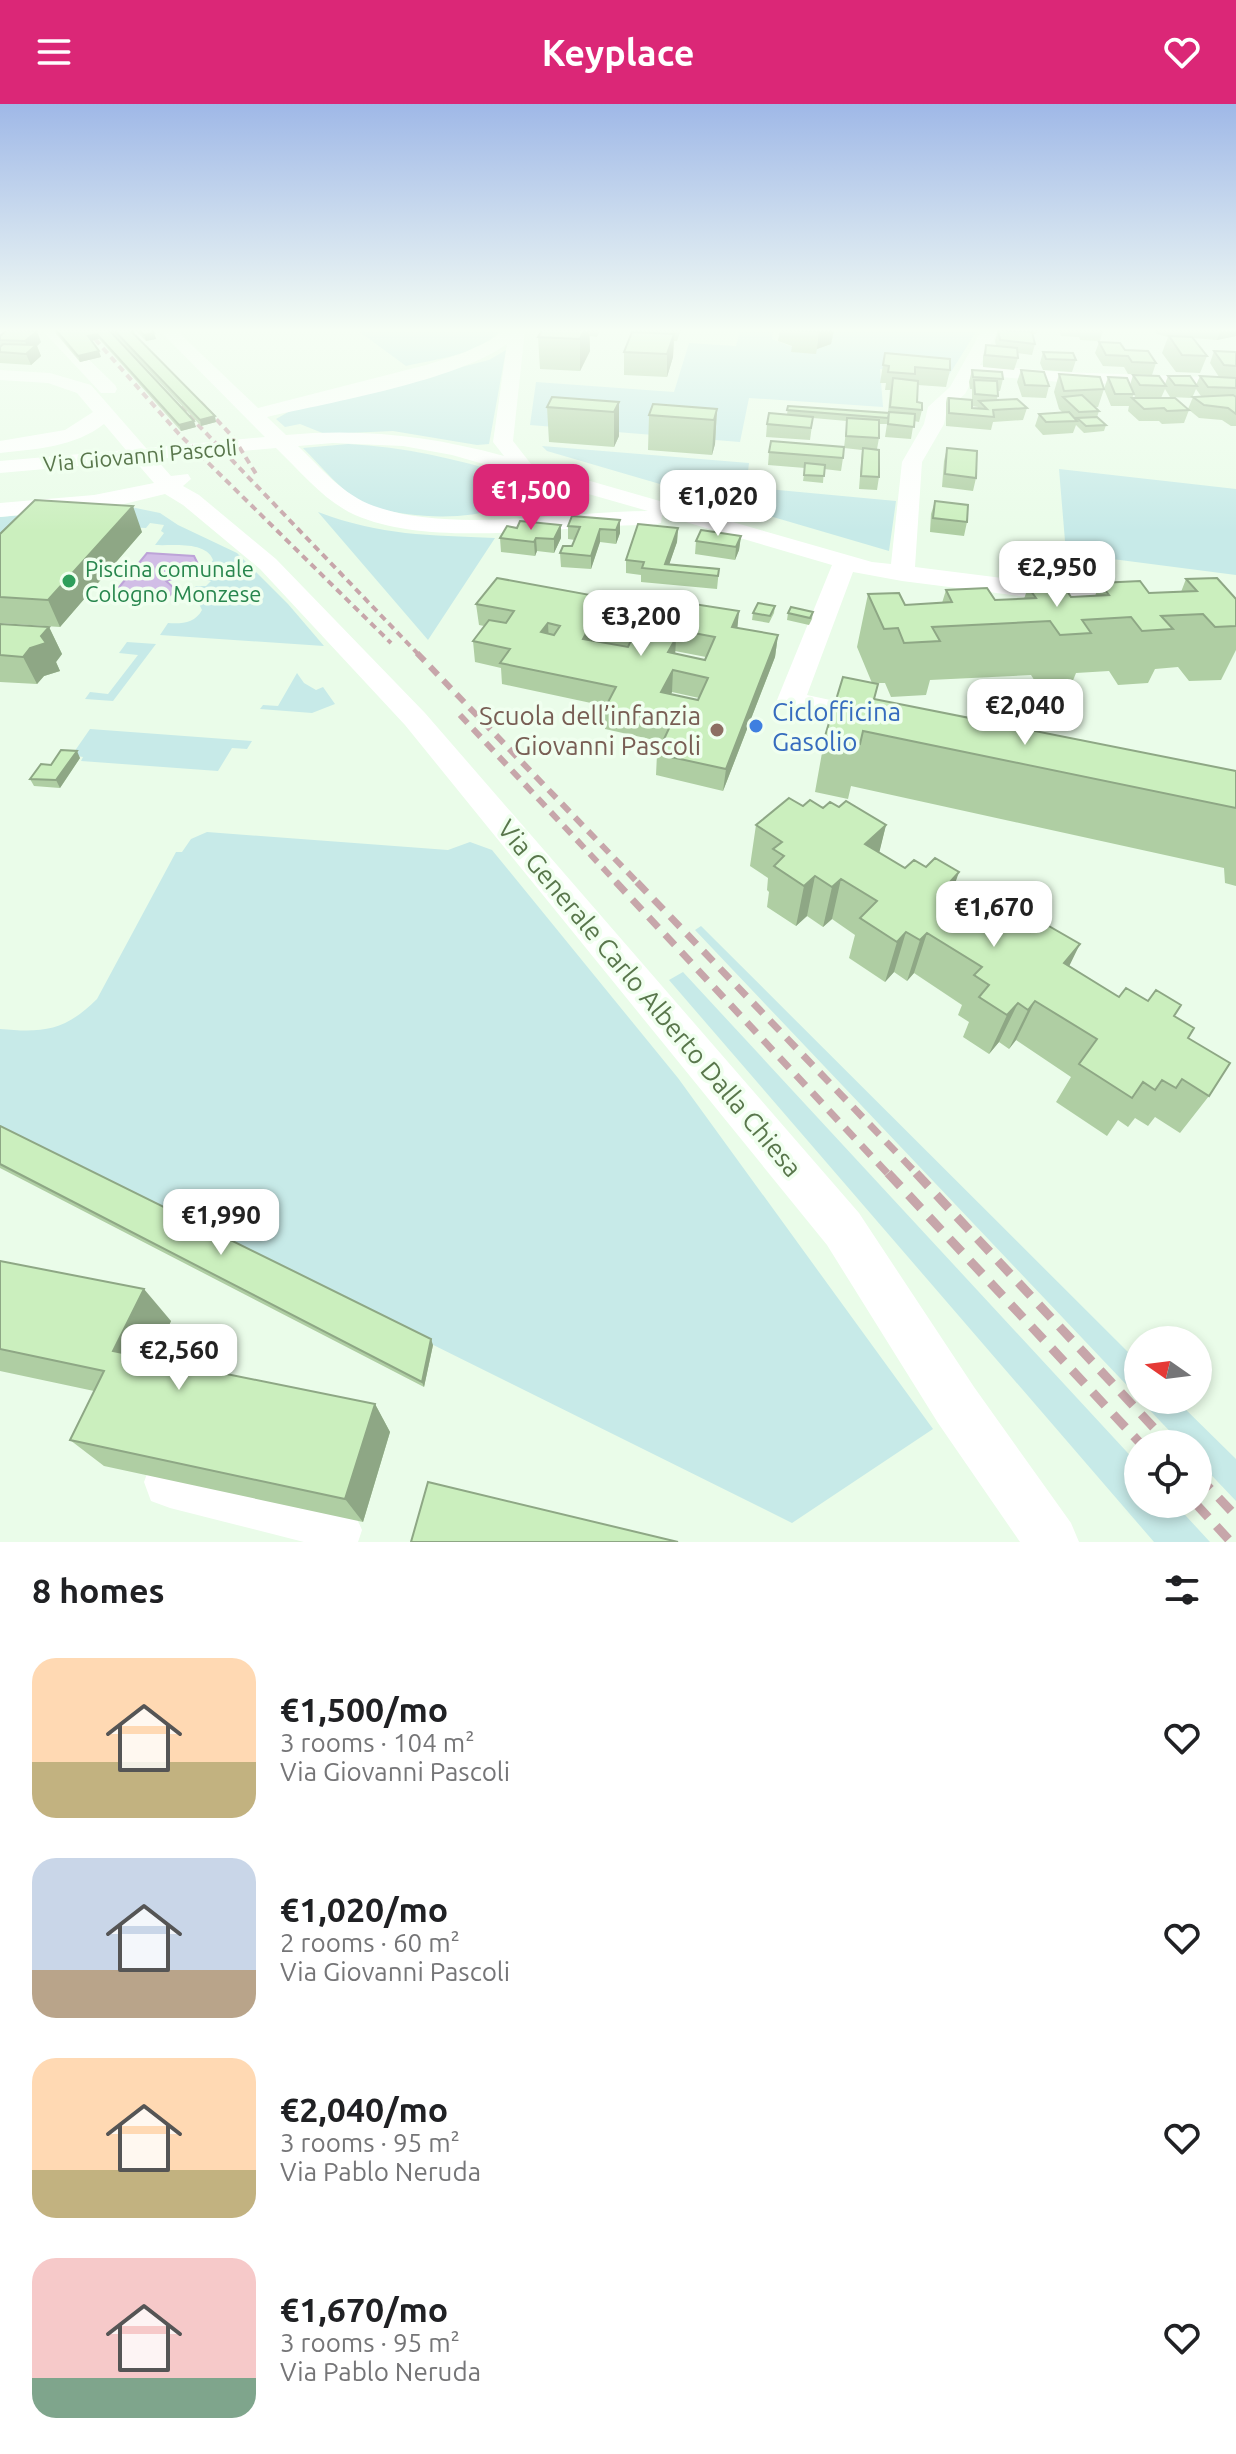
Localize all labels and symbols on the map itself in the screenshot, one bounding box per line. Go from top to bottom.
street label: Via Giovanni Pascoli [42,434,238,476]
pin: €1,500 [466,464,596,532]
pin: €1,020 [653,470,783,538]
pin: €2,950 [992,541,1122,609]
place label: Piscina comunale Cologno Monzese [85,556,261,606]
marker: Piscina comunale Cologno Monzese [60,572,78,590]
pin: €3,200 [576,590,706,658]
pin: €2,040 [960,679,1090,747]
place label: Ciclofficina Gasolio [772,697,901,756]
place label: Scuola dell’infanzia Giovanni Pascoli [479,701,701,760]
marker: Ciclofficina Gasolio [747,717,765,735]
marker: Scuola dell’infanzia Giovanni Pascoli [708,721,726,739]
street label: Via Generale Carlo Alberto Dalla Chiesa [492,814,808,1182]
pin: €1,670 [929,881,1059,949]
pin: €1,990 [156,1189,286,1257]
pin: €2,560 [114,1324,244,1392]
north arrow [1124,1326,1212,1414]

